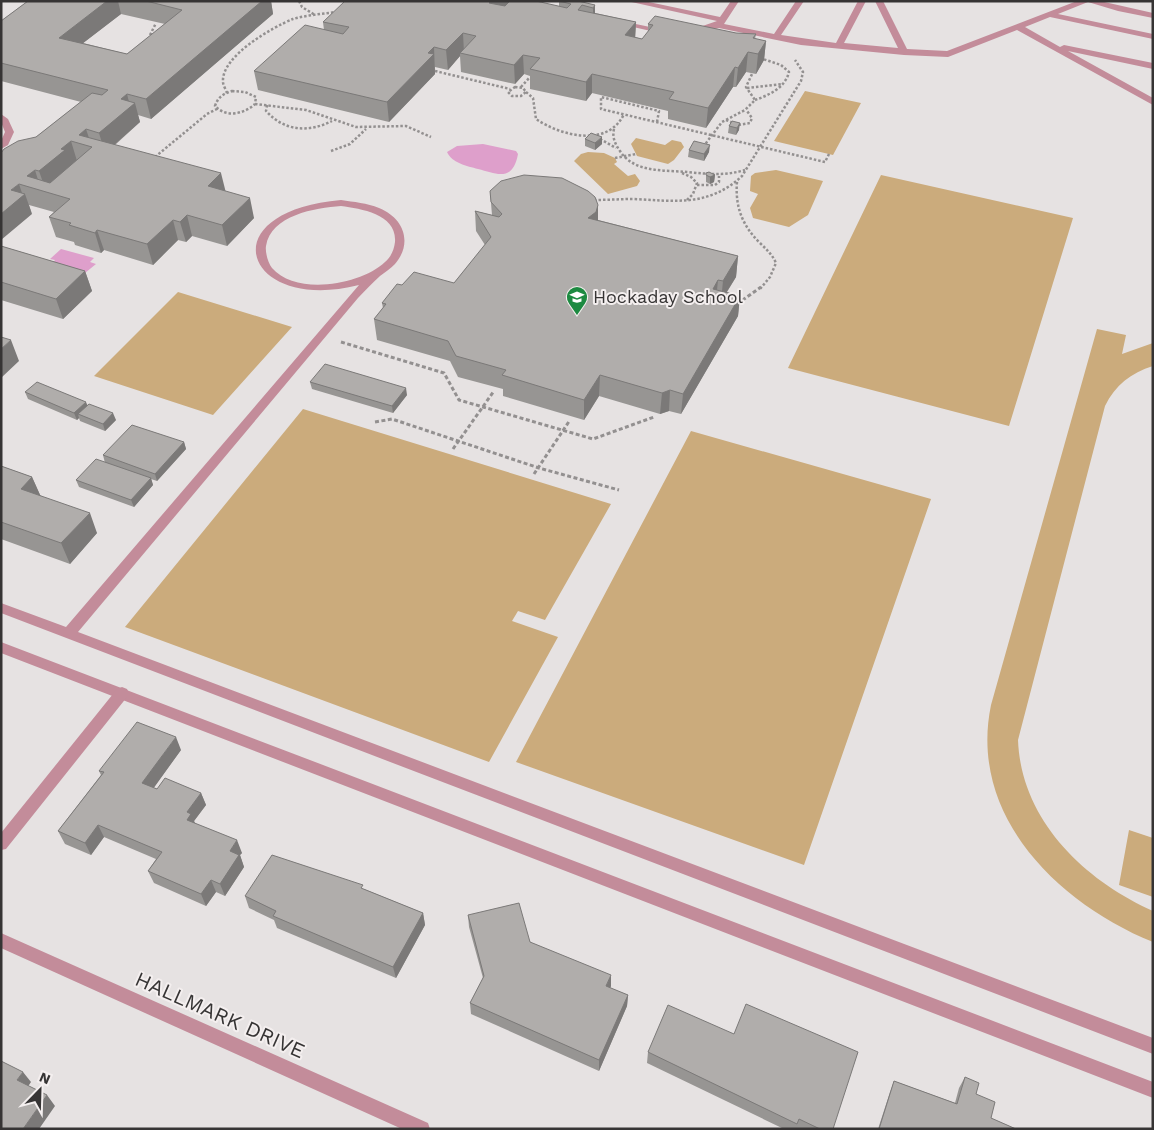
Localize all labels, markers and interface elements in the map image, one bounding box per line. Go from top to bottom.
school or university icon: Hockaday School [565,285,589,316]
place label: Hockaday School [593,286,743,307]
street label: HALLMARK DRIVE [131,966,309,1063]
north arrow [15,1065,65,1115]
text: N [37,1069,53,1087]

